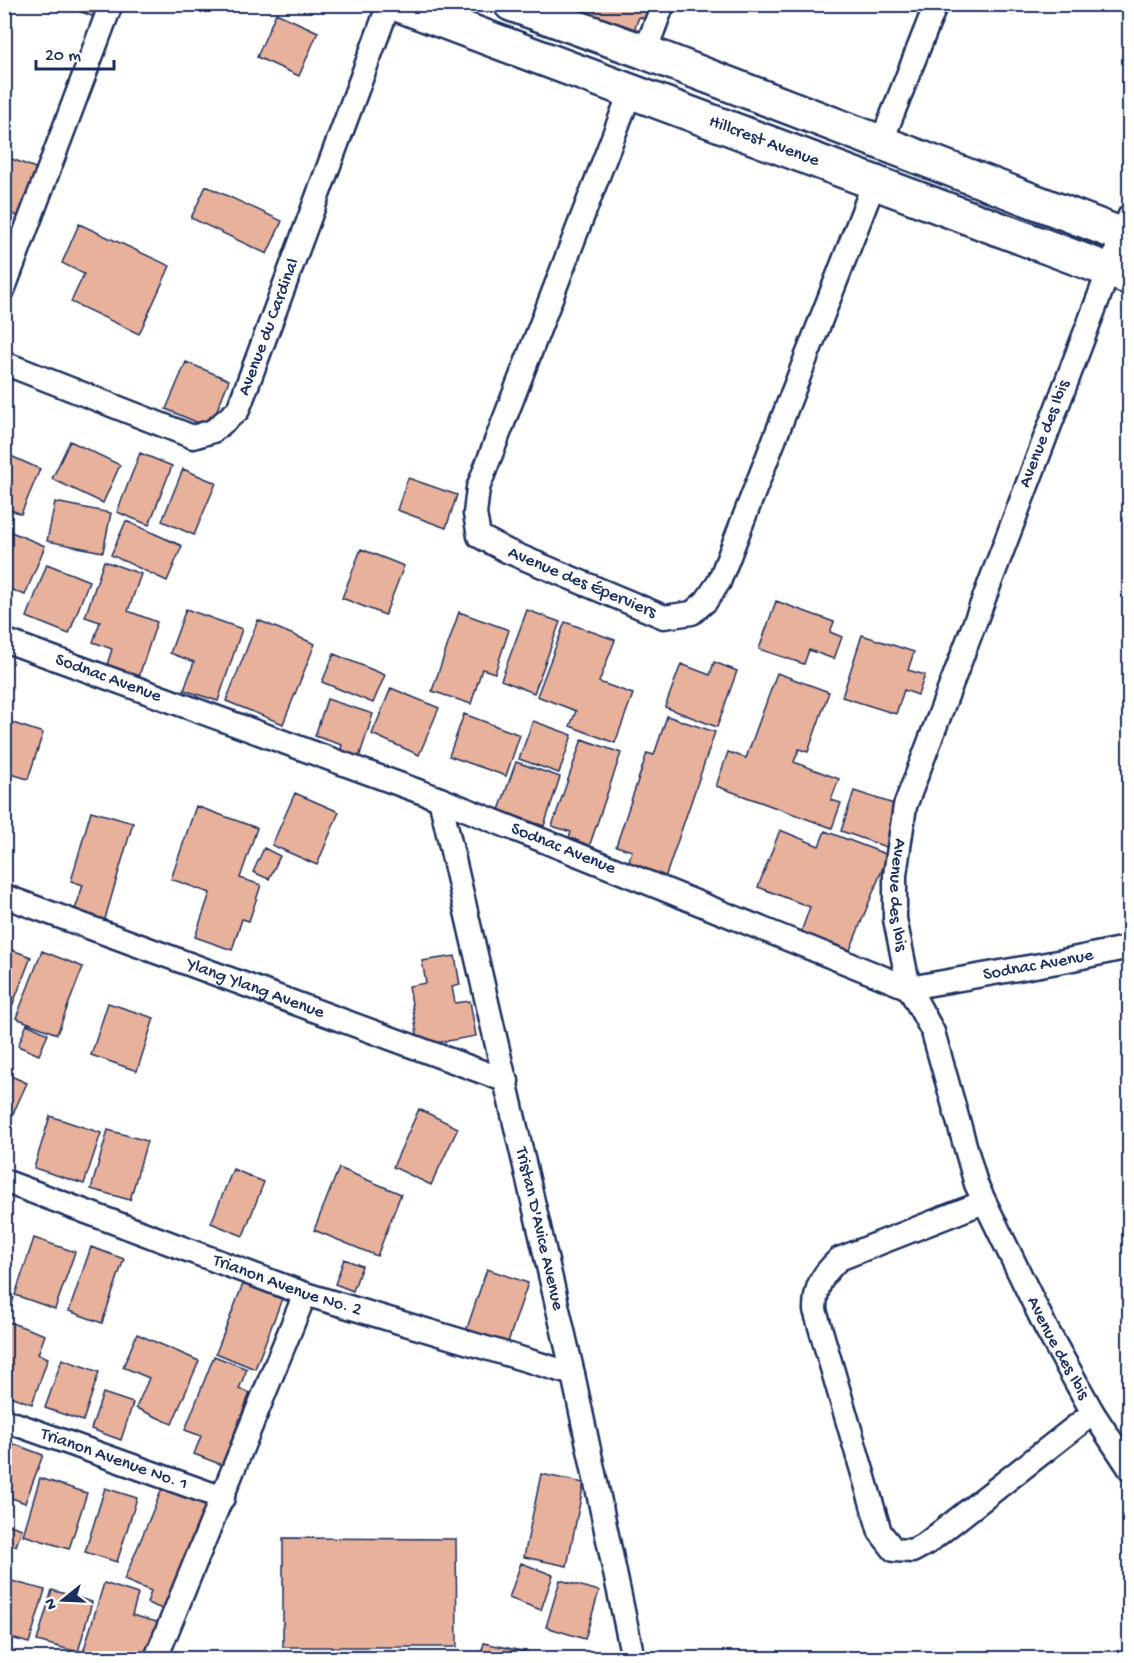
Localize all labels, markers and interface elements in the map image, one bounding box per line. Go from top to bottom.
scale bar [36,33,114,71]
text: 20 m [45,46,81,67]
street label: Hillcrest Avenue [706,111,823,172]
street label: Avenue du Cardinal [234,255,304,399]
street label: Avenue des Ibis [1015,376,1076,491]
street label: Avenue des Éperviers [505,542,661,624]
street label: Sodnac Avenue [52,649,165,707]
street label: Sodnac Avenue [508,818,620,879]
street label: Avenue des Ibis [884,837,912,954]
street label: Sodnac Avenue [982,944,1096,985]
street label: Ylang Ylang Avenue [182,953,328,1024]
street label: Tristan D'Avice Avenue [510,1144,569,1313]
street label: Trianon Avenue No. 2 [209,1250,364,1321]
street label: Avenue des Ibis [1022,1293,1095,1404]
street label: Trianon Avenue No. 1 [37,1423,191,1495]
north arrow [33,1570,93,1630]
text: N [41,1595,63,1611]

